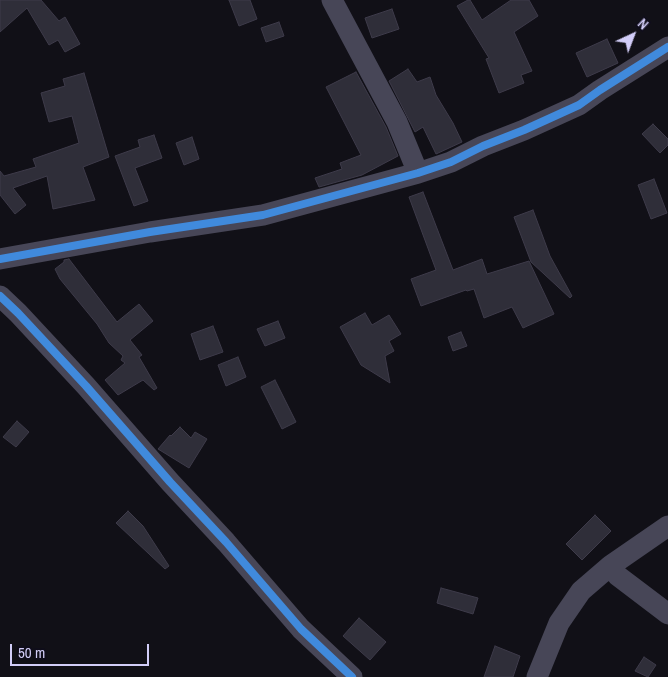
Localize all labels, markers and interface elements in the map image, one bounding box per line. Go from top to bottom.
north arrow [608,10,658,60]
text: N [634,15,652,33]
scale bar [12,634,151,666]
text: 50 m [18,642,45,663]

